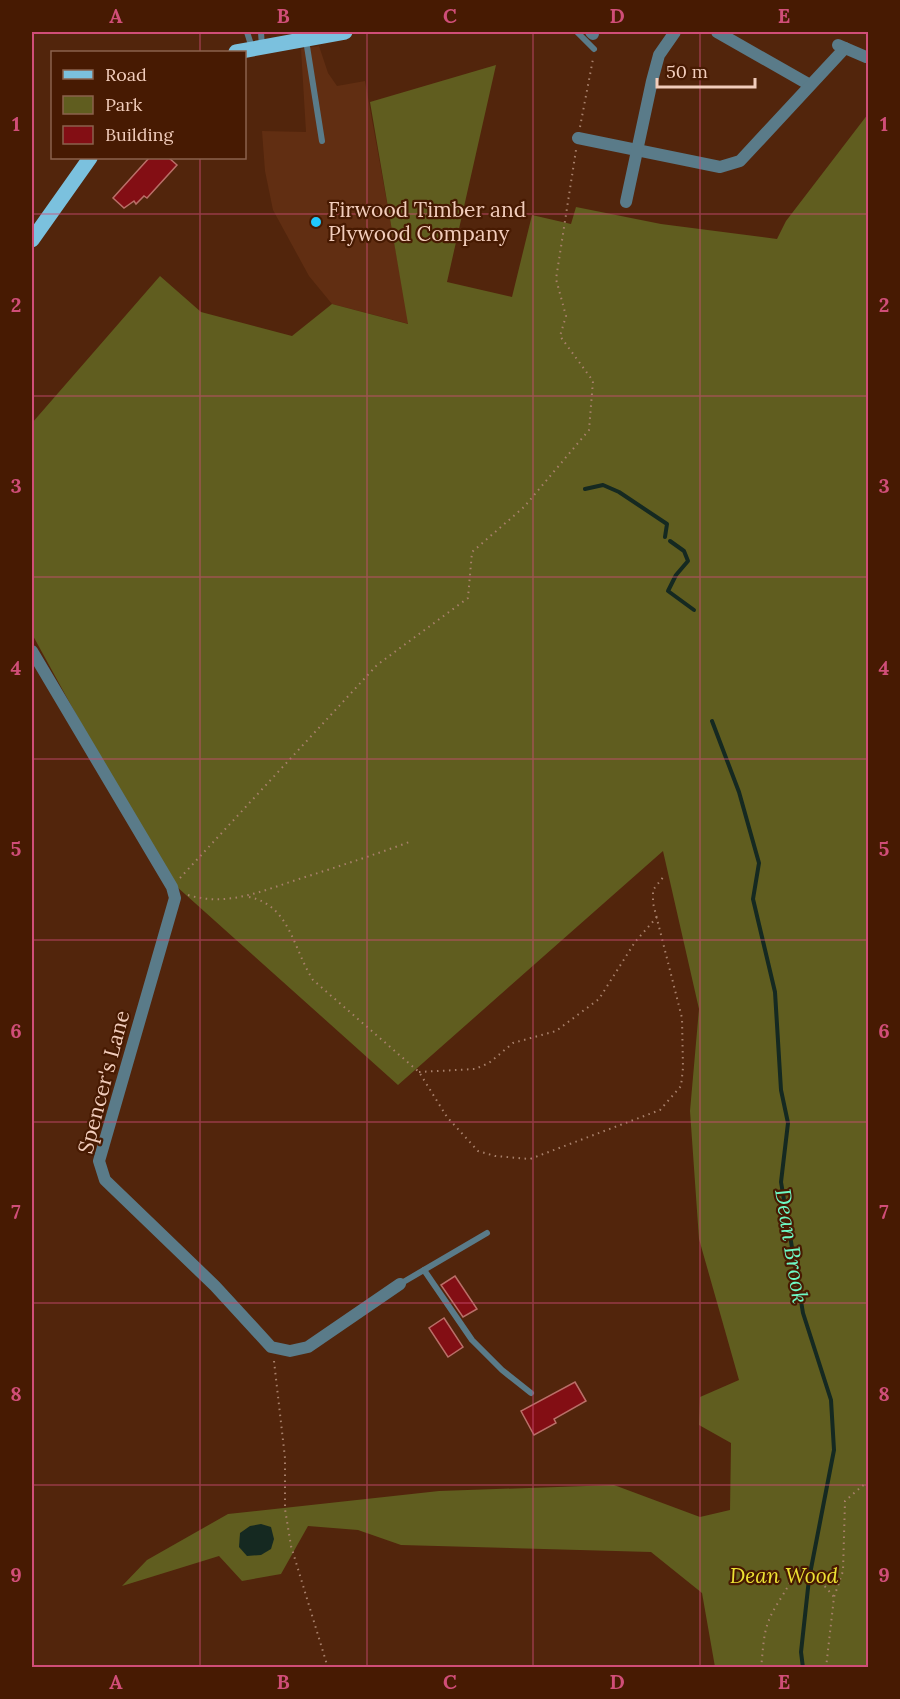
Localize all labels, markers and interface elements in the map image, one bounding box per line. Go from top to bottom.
text: A [109,3,123,28]
text: B [276,3,290,28]
text: C [443,3,457,28]
text: D [609,3,625,28]
text: E [778,3,790,28]
legend [51,51,246,159]
scale bar [657,51,754,89]
text: 50 m [666,60,708,83]
text: Road [105,63,147,86]
text: Park [105,93,143,116]
text: 1 [12,111,20,136]
text: 1 [880,111,888,136]
text: Building [105,123,175,146]
place label: Firwood Timber and Plywood Company [328,196,526,247]
marker: Firwood Timber and Plywood Company [309,215,323,229]
text: 2 [11,292,21,317]
text: 2 [879,292,889,317]
text: 3 [10,473,22,498]
text: 3 [878,473,890,498]
text: 4 [11,655,22,680]
text: 4 [879,655,890,680]
text: 5 [11,836,22,861]
text: 5 [879,836,890,861]
street label: Spencer's Lane [71,1007,136,1156]
text: 6 [10,1018,22,1043]
text: 6 [878,1018,890,1043]
water label: Dean Brook [769,1187,815,1305]
text: 7 [11,1199,21,1224]
text: 7 [879,1199,889,1224]
text: 8 [10,1381,22,1406]
text: 8 [878,1381,890,1406]
text: 9 [10,1562,22,1587]
park label: Dean Wood [730,1562,839,1589]
text: 9 [878,1562,890,1587]
text: A [109,1669,123,1694]
text: B [276,1669,290,1694]
text: C [443,1669,457,1694]
text: D [609,1669,625,1694]
text: E [778,1669,790,1694]

